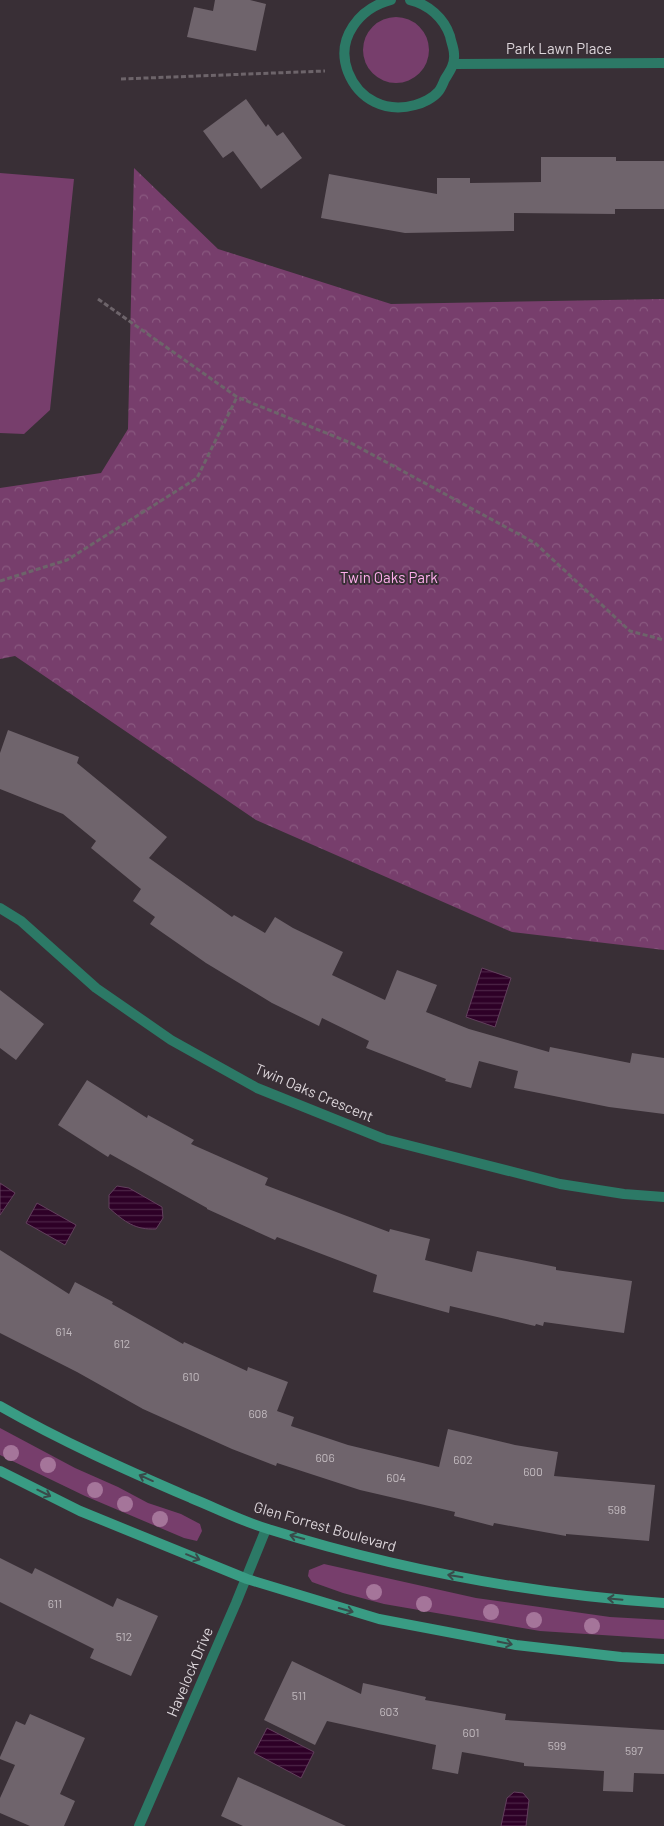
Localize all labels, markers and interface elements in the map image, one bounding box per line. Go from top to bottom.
street label: Park Lawn Place [506,39,612,57]
park label: Twin Oaks Park [340,568,438,586]
street label: Twin Oaks Crescent [252,1059,376,1125]
house number: 614 [56,1324,72,1338]
house number: 612 [114,1336,130,1350]
house number: 610 [183,1369,199,1383]
house number: 608 [248,1406,268,1420]
house number: 606 [315,1450,335,1464]
house number: 602 [453,1452,473,1466]
house number: 600 [523,1464,543,1478]
house number: 604 [386,1470,406,1484]
one-way arrow [139,1473,154,1483]
one-way arrow [36,1489,51,1498]
street label: Glen Forrest Boulevard [252,1497,399,1555]
house number: 598 [608,1502,626,1516]
one-way arrow [289,1532,305,1541]
one-way arrow [185,1553,200,1563]
one-way arrow [447,1570,463,1580]
one-way arrow [608,1595,624,1604]
house number: 611 [48,1596,62,1610]
one-way arrow [338,1605,354,1615]
street label: Havelock Drive [162,1624,216,1719]
house number: 512 [116,1629,132,1643]
one-way arrow [497,1639,513,1649]
house number: 511 [292,1688,306,1702]
house number: 603 [379,1704,399,1718]
house number: 601 [463,1725,479,1739]
house number: 599 [548,1738,566,1752]
house number: 597 [625,1743,643,1757]

